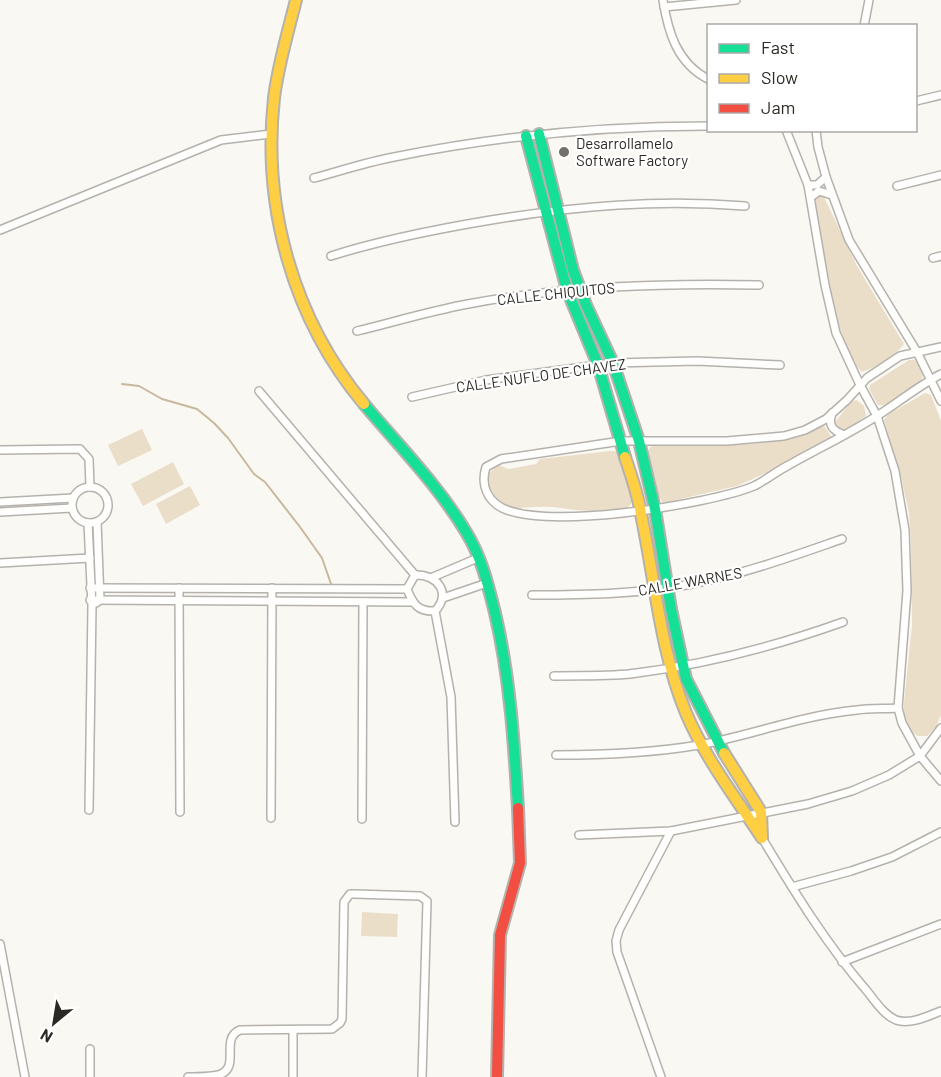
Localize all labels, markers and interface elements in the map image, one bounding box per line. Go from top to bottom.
legend [707,24,917,132]
text: Fast [761,36,795,58]
text: Slow [761,66,798,88]
text: Jam [761,96,795,118]
place label: Desarrollamelo Software Factory [576,134,688,169]
marker: Desarrollamelo Software Factory [557,145,571,159]
street label: CALLE CHIQUITOS [496,278,616,308]
street label: CALLE ÑUFLO DE CHAVEZ [455,354,627,396]
street label: CALLE WARNES [637,563,743,599]
north arrow [24,993,84,1053]
text: N [37,1026,56,1047]

